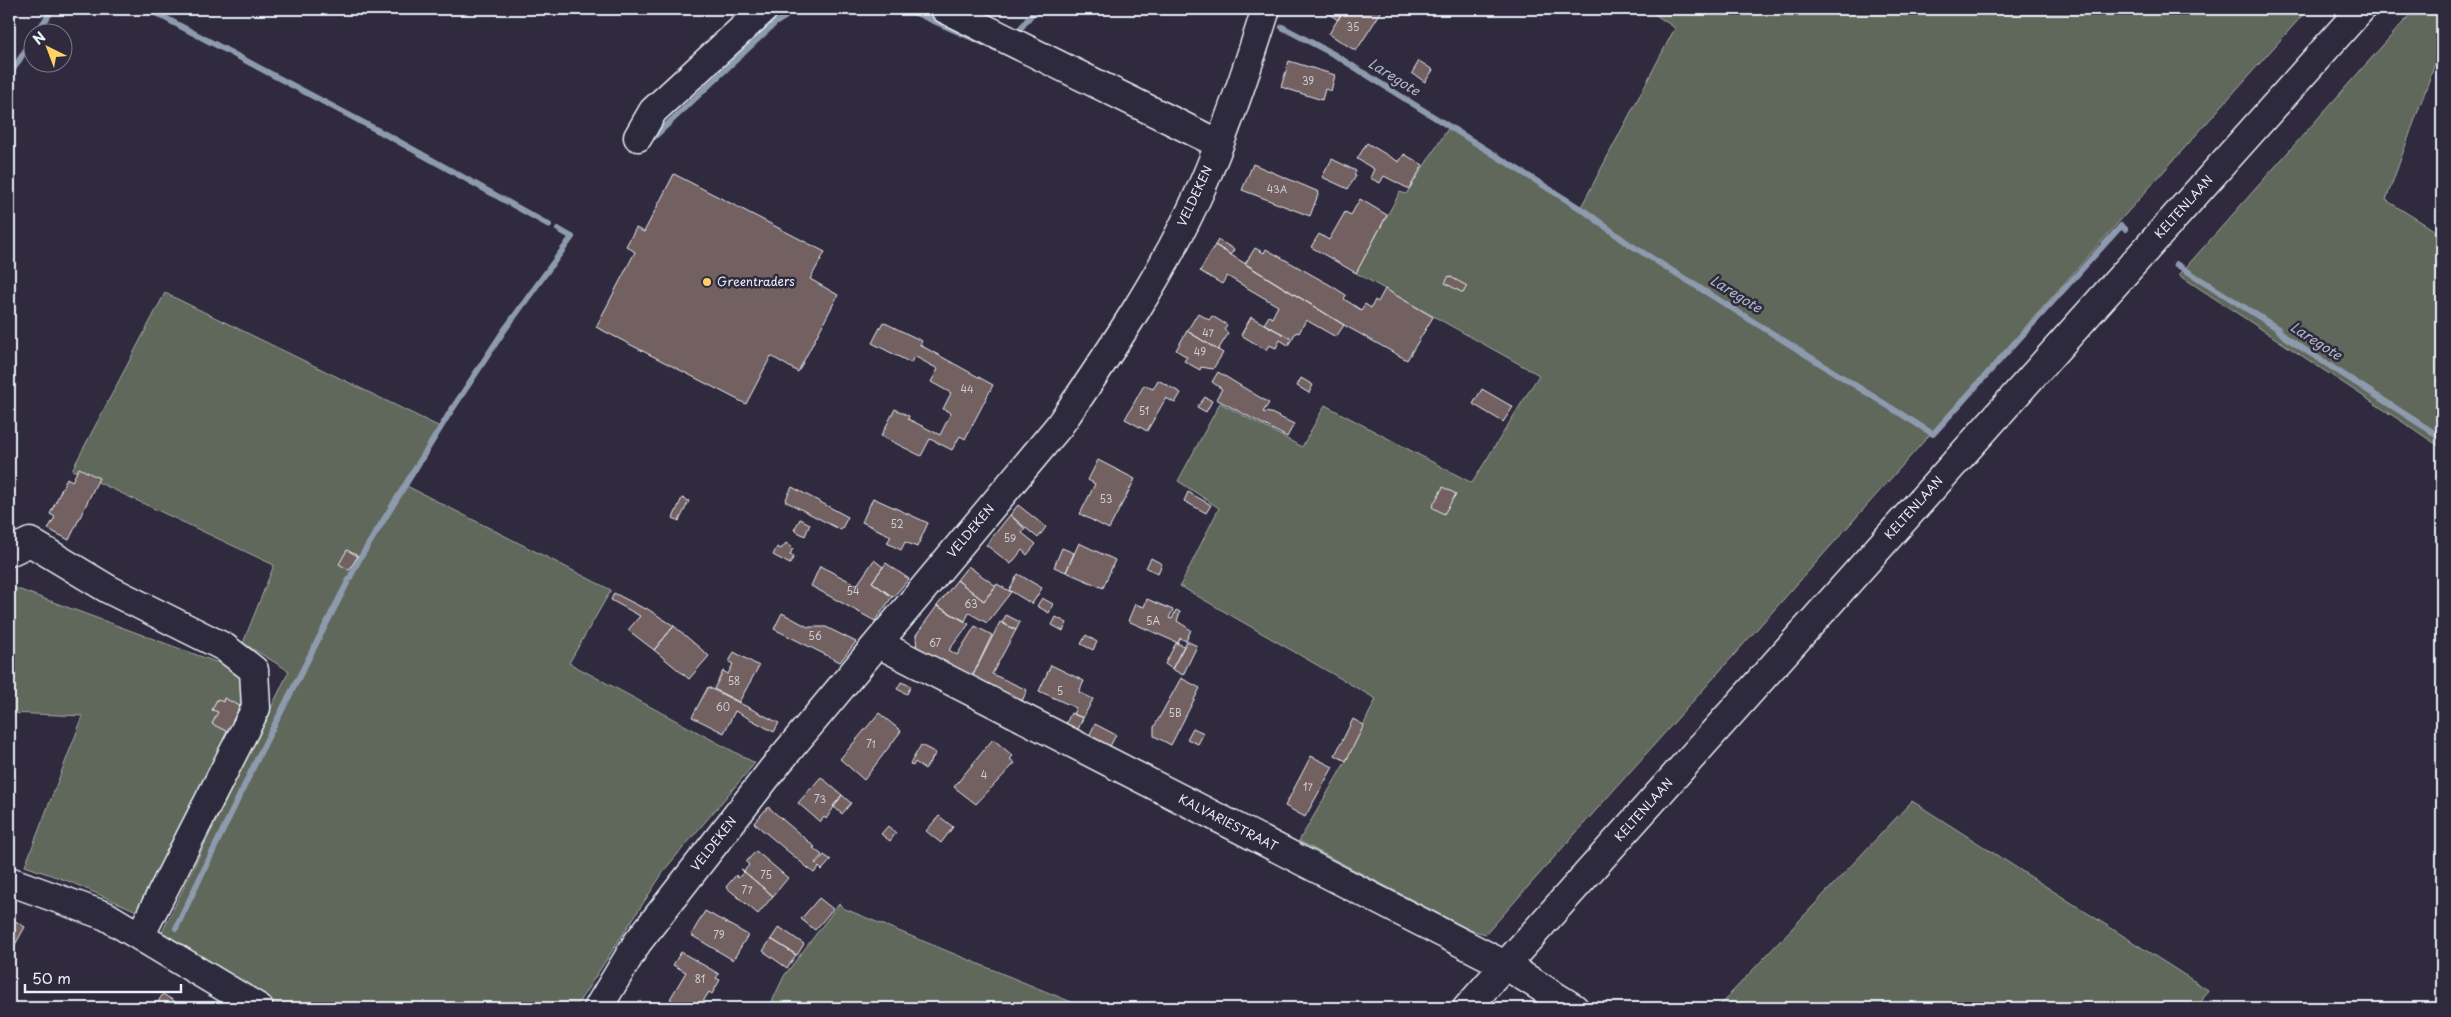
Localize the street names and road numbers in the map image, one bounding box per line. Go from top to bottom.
street label: VELDEKEN [1172,162,1216,229]
street label: KELTENLAAN [2150,171,2217,242]
street label: KELTENLAAN [1880,472,1947,543]
street label: VELDEKEN [942,500,998,561]
street label: KELTENLAAN [1610,774,1677,845]
street label: KALVARIESTRAAT [1176,789,1282,855]
street label: VELDEKEN [686,812,740,875]

